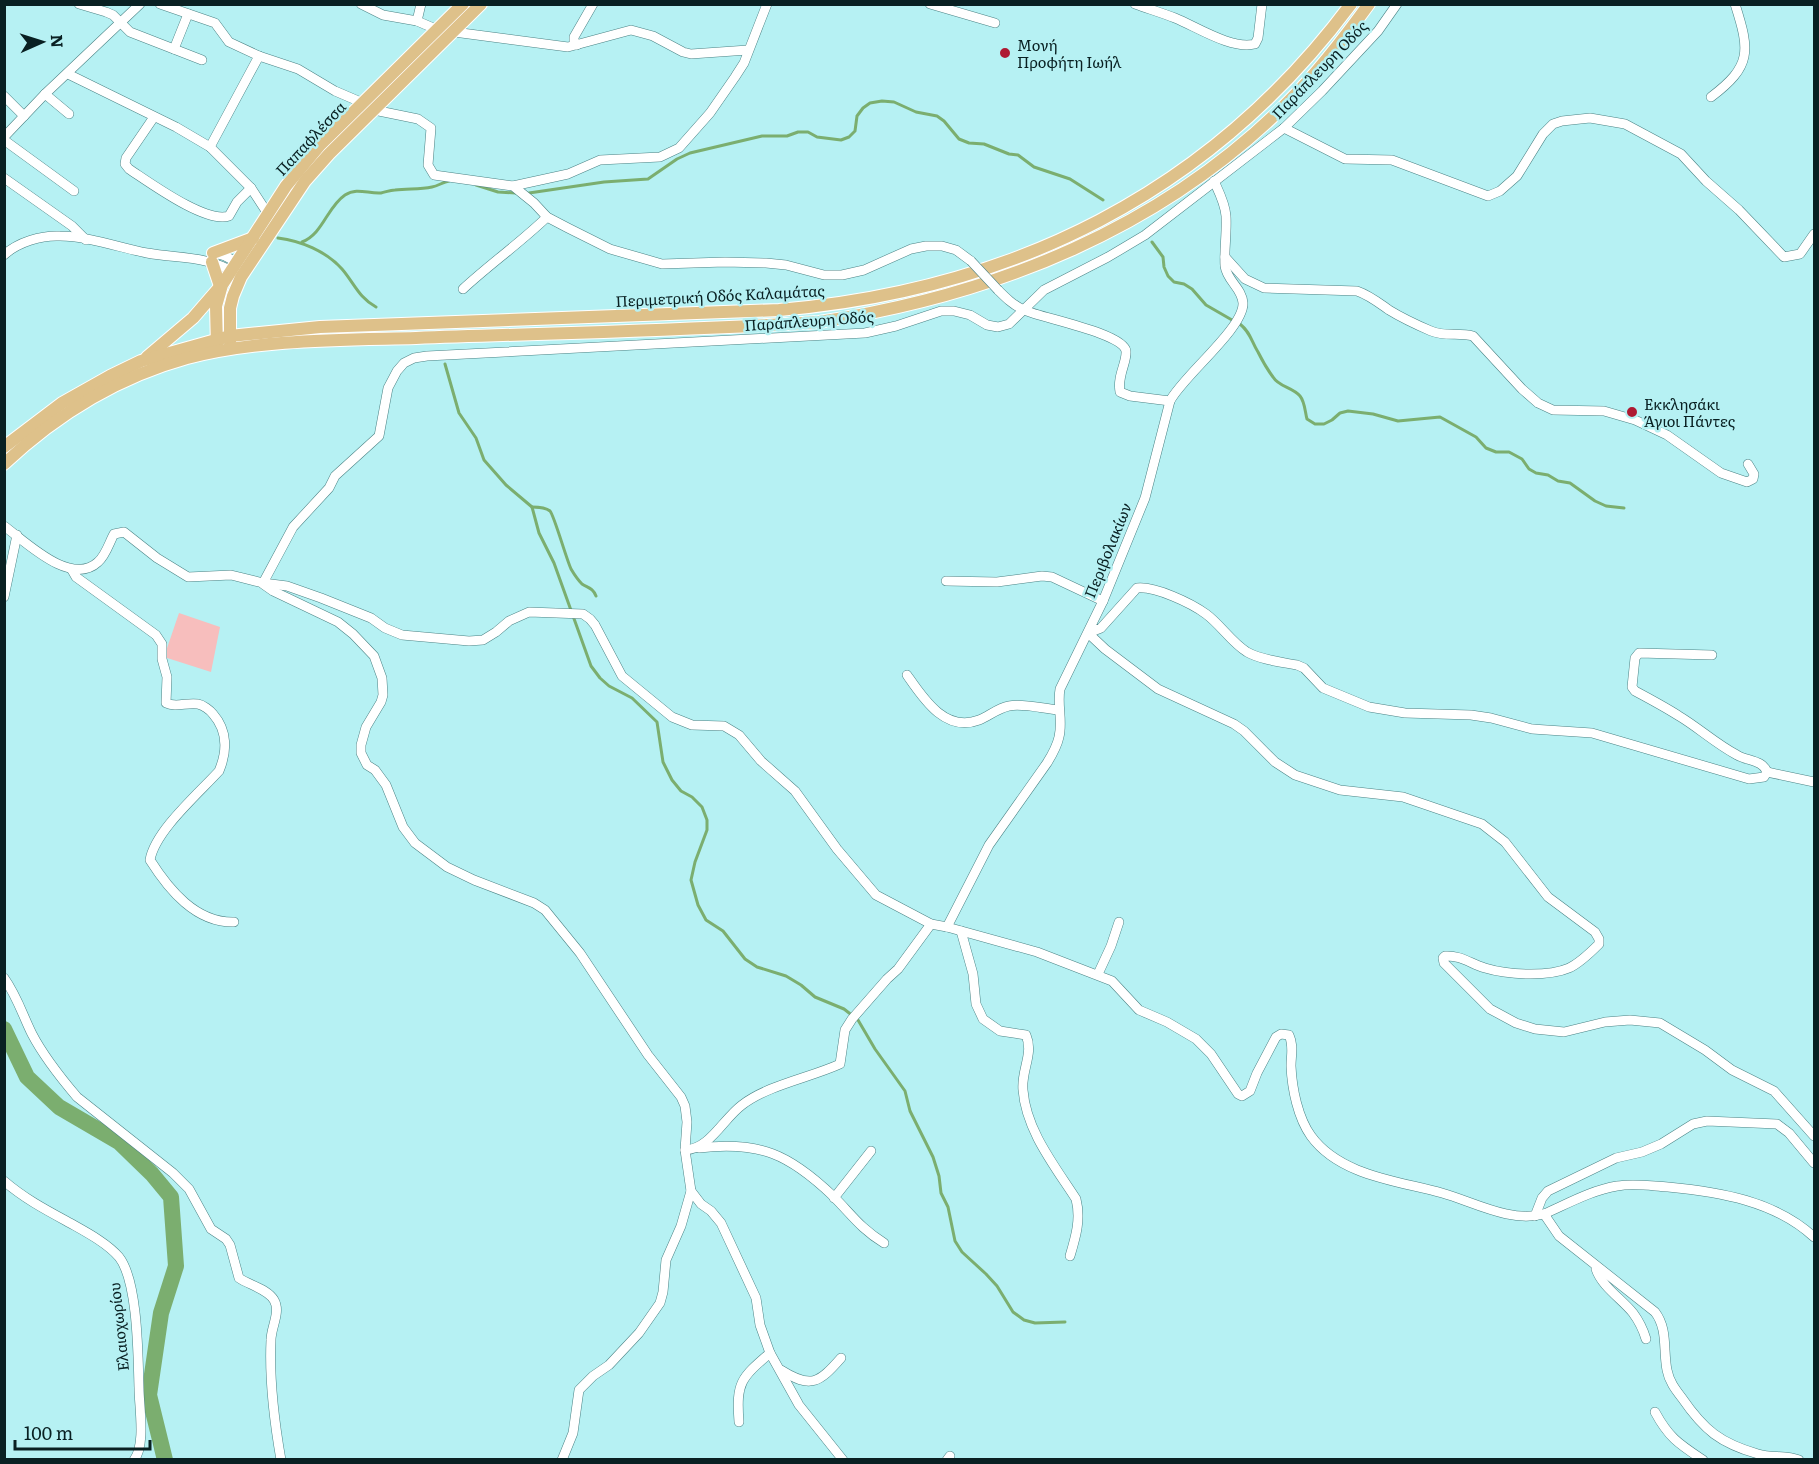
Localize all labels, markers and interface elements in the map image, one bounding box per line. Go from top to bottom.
north arrow [12,12,72,72]
street label: Παράπλευρη Οδός [1266,14,1373,124]
place label: Μονή Προφήτη Ιωήλ [1017,33,1122,73]
text: N [46,34,70,49]
marker: Μονή Προφήτη Ιωήλ [998,46,1012,60]
street label: Παπαφλέσσα [269,96,351,180]
street label: Περιμετρική Οδός Καλαμάτας [615,278,826,312]
street label: Παράπλευρη Οδός [744,304,875,336]
place label: Εκκλησάκι Άγιοι Πάντες [1644,392,1736,432]
marker: Εκκλησάκι Άγιοι Πάντες [1625,405,1639,419]
street label: Περιβολακίων [1077,499,1137,601]
street label: Ελαιοχωρίου [102,1281,134,1372]
scale bar [15,1413,150,1451]
text: 100 m [24,1419,73,1446]

